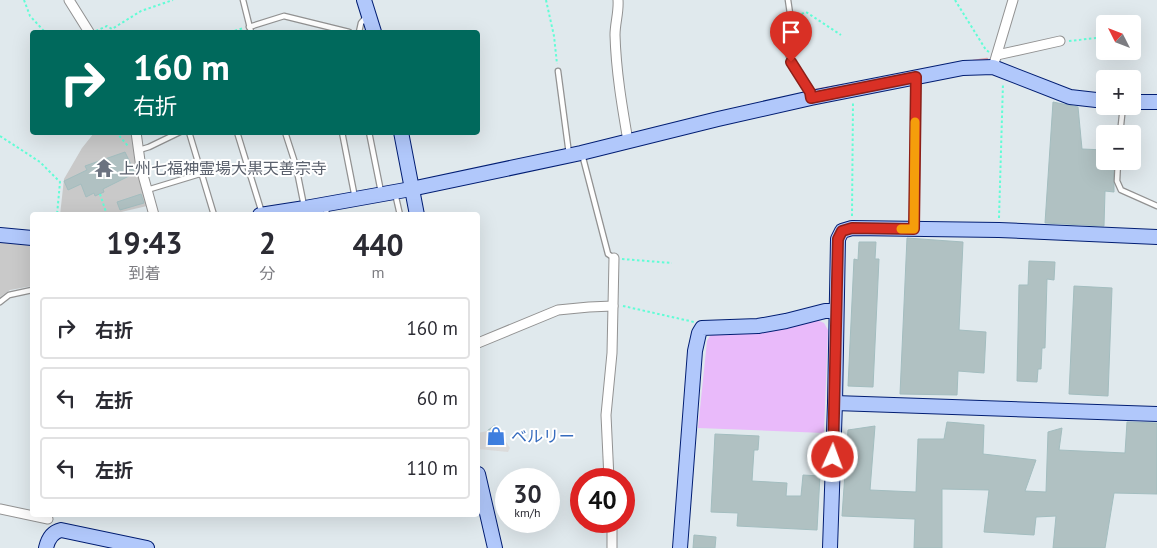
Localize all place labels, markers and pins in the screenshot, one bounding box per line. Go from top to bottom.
pin [770,11,812,62]
temple icon: 上州七福神霊場大黒天善宗寺 [93,157,115,179]
place label: 上州七福神霊場大黒天善宗寺 [119,158,327,178]
shop icon: ベルリー [485,425,507,447]
place label: ベルリー [511,426,575,446]

